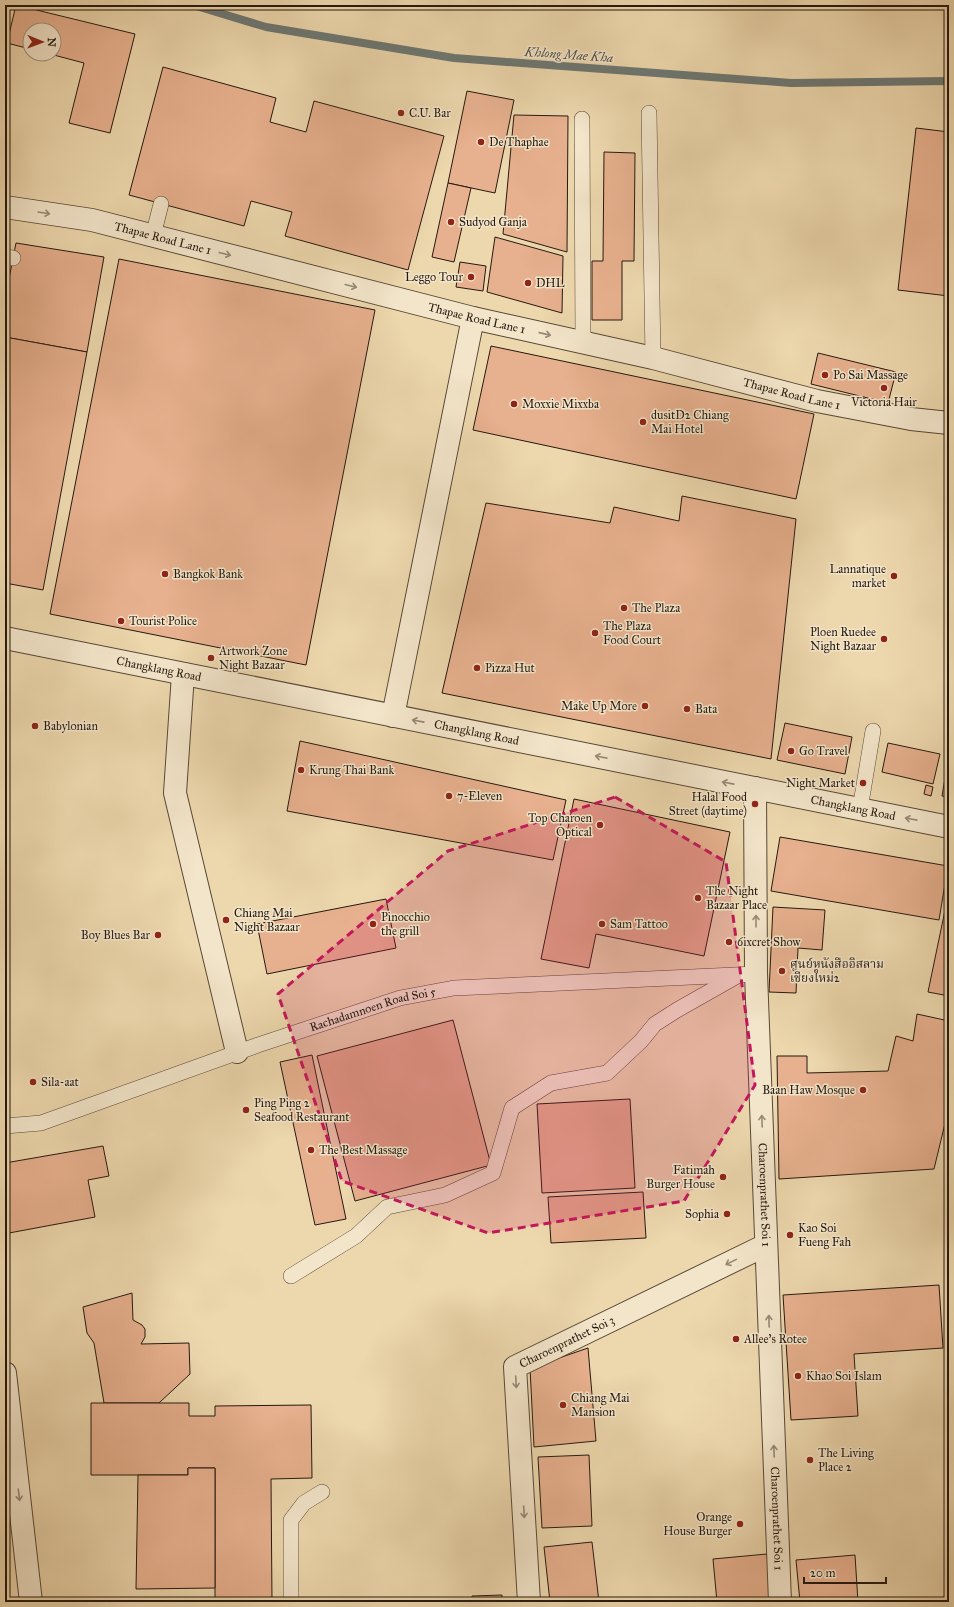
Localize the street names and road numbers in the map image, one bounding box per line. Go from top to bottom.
street label: Thapae Road Lane 1 [113,219,213,257]
street label: Thapae Road Lane 1 [427,300,527,336]
street label: Thapae Road Lane 1 [742,375,842,412]
street label: Changklang Road [115,653,203,684]
street label: Changklang Road [433,717,520,748]
street label: Changklang Road [810,792,897,823]
street label: Rachadamnoen Road Soi 5 [308,984,437,1034]
street label: Charoenprathet Soi 1 [755,1143,773,1247]
street label: Charoenprathet Soi 3 [517,1313,617,1371]
street label: Charoenprathet Soi 1 [768,1466,786,1571]

